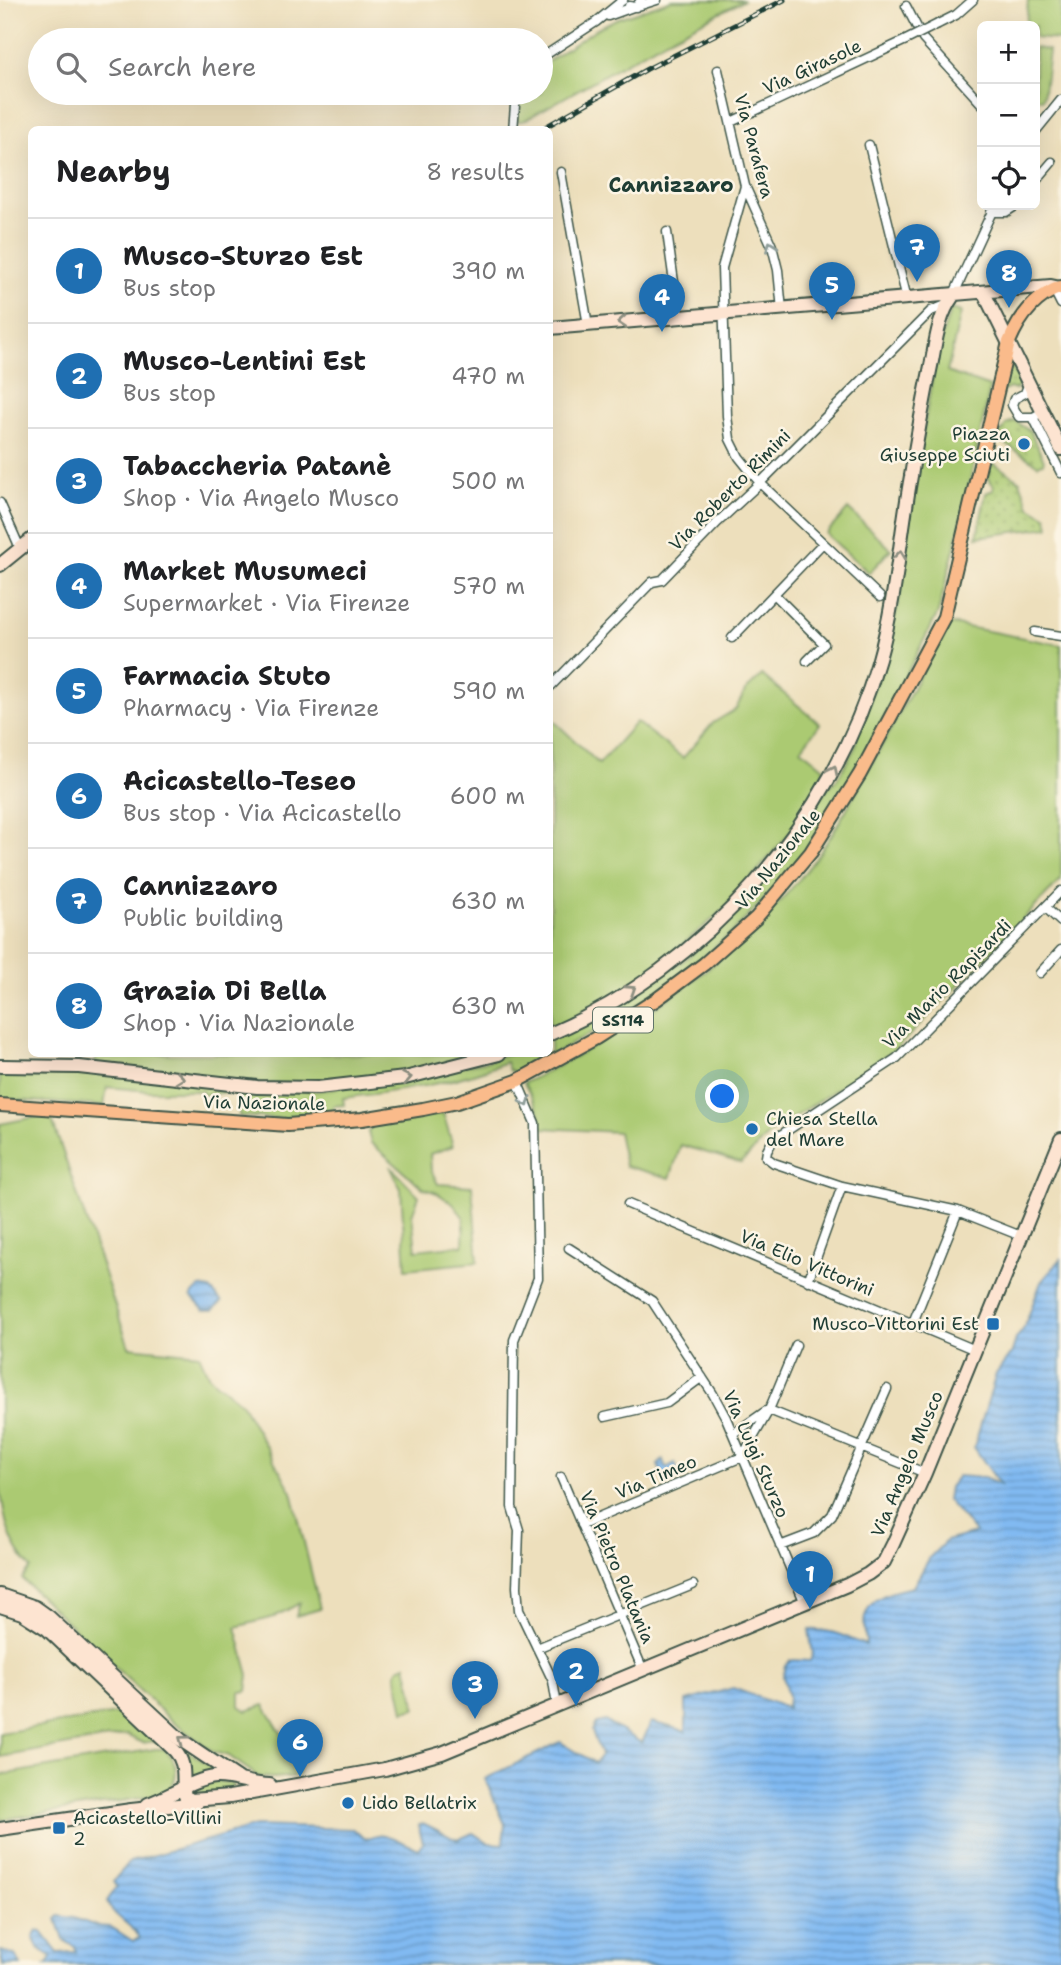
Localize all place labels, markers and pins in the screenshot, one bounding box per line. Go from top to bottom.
pin: 7 [894,224,940,282]
pin: 8 [986,250,1032,308]
pin: 5 [809,262,855,320]
pin: 4 [639,274,685,332]
place label: Piazza Giuseppe Sciuti [880,422,1010,467]
marker: Piazza Giuseppe Sciuti [1016,436,1032,452]
place label: Chiesa Stella del Mare [766,1107,878,1152]
marker: Chiesa Stella del Mare [744,1121,760,1137]
place label: Musco-Vittorini Est [812,1312,979,1336]
marker: Musco-Vittorini Est [985,1316,1001,1332]
pin: 1 [787,1551,833,1609]
pin: 2 [553,1648,599,1706]
pin: 3 [452,1661,498,1719]
pin: 6 [277,1719,323,1777]
place label: Lido Bellatrix [362,1791,477,1815]
marker: Lido Bellatrix [340,1795,356,1811]
place label: Acicastello-Villini 2 [73,1806,222,1851]
marker: Acicastello-Villini 2 [51,1820,67,1836]

